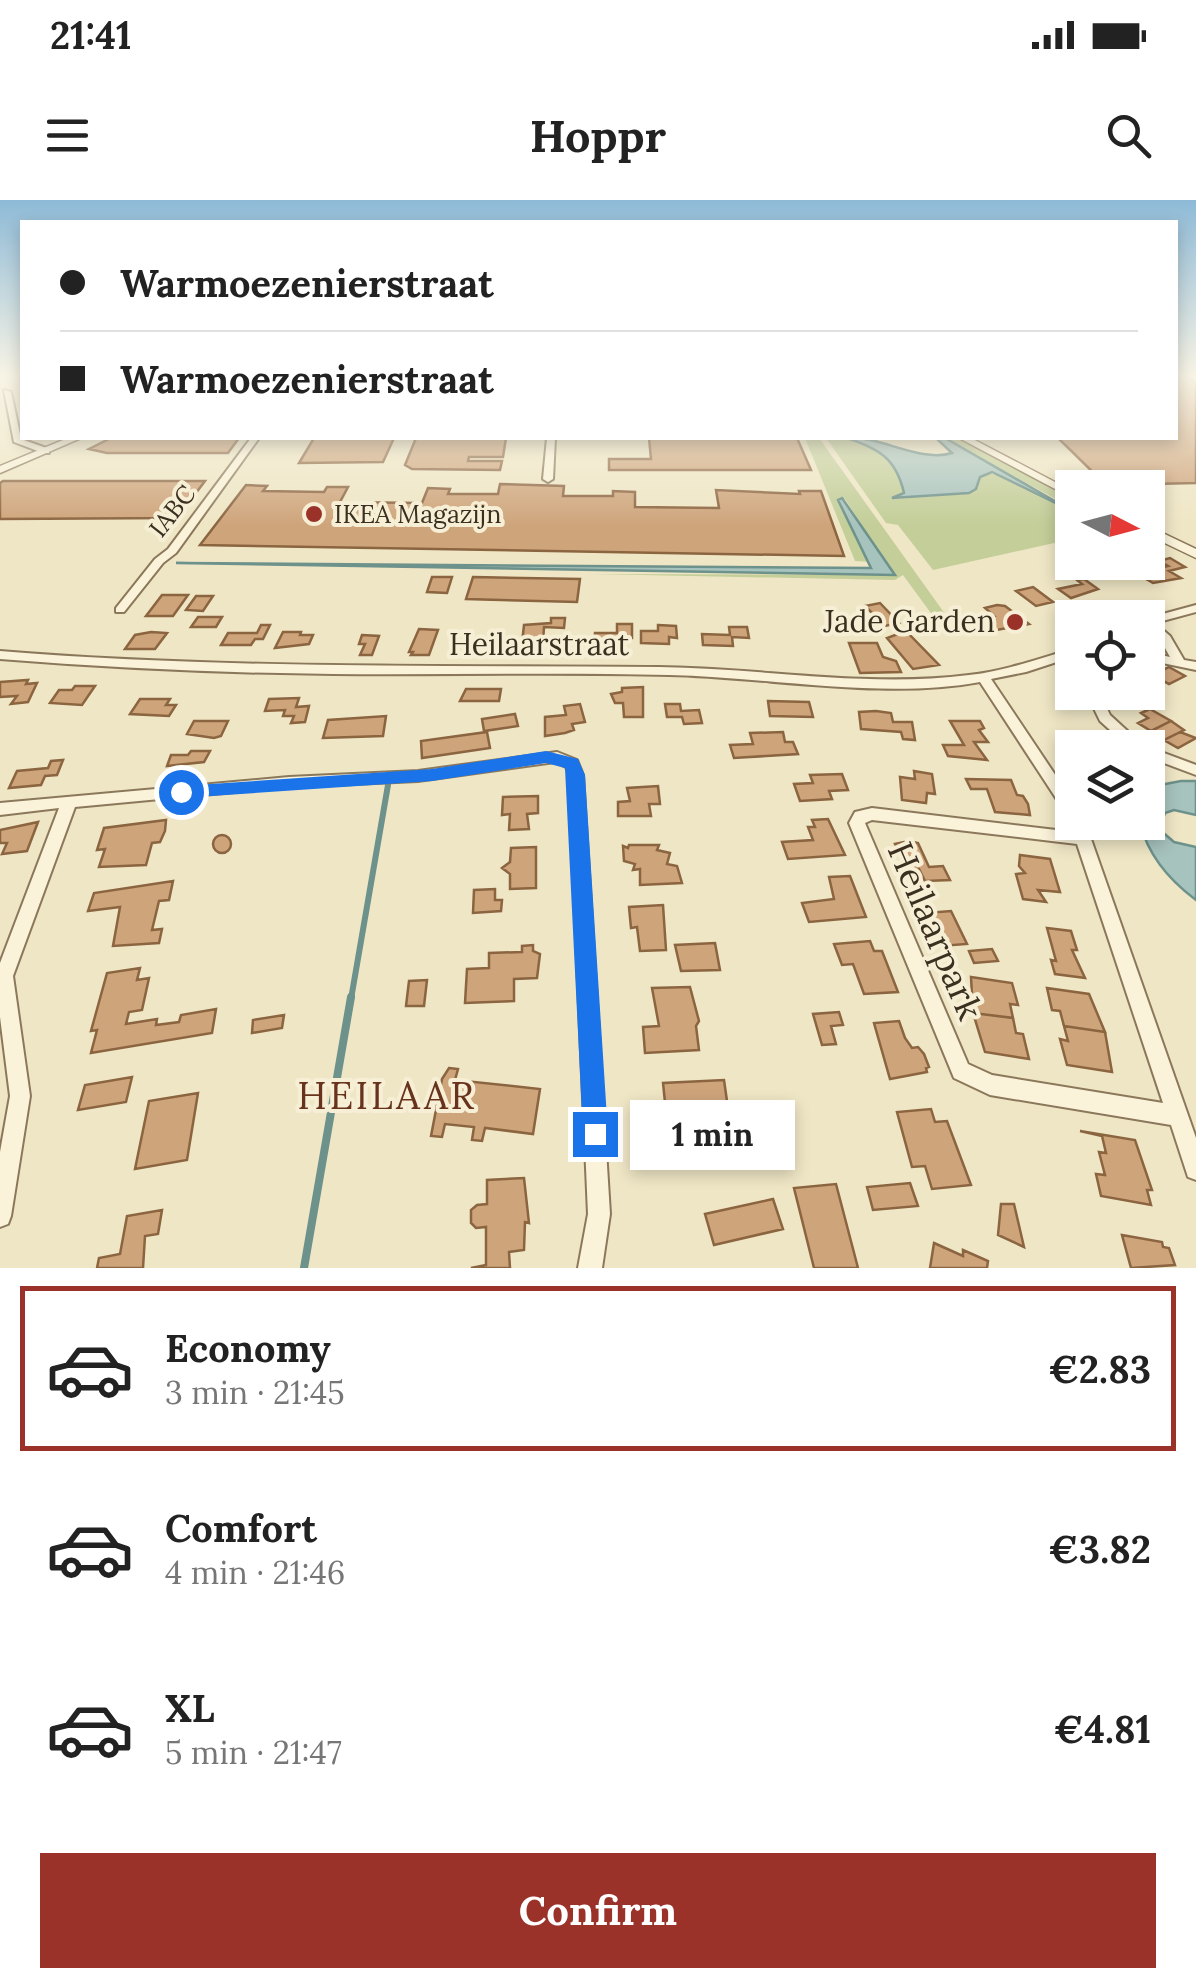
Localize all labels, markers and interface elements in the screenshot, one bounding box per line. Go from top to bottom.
text: 21:41 [50,11,131,59]
text: Hoppr [530,107,666,164]
icon: menu [40,108,95,163]
icon: search [1101,108,1156,163]
text: Warmoezenierstraat [120,259,494,307]
text: Warmoezenierstraat [120,355,494,403]
north arrow [1055,470,1165,580]
map controls [1055,470,1165,840]
street label: IABC [142,479,202,543]
place label: IKEA Magazijn [334,498,501,530]
marker: IKEA Magazijn [303,503,325,525]
button: locate [1055,600,1165,710]
place label: Jade Garden [822,602,995,640]
marker: Jade Garden [1004,611,1026,633]
street label: Heilaarstraat [449,625,629,663]
button: layers [1055,730,1165,840]
route start [159,770,204,815]
street label: Heilaarpark [878,835,993,1027]
district label: HEILAAR [297,1071,477,1119]
callout: 1 min [630,1099,795,1169]
route end [573,1112,618,1157]
text: 1 min [672,1114,753,1155]
icon: car [45,1324,135,1414]
text: Economy [165,1324,331,1372]
text: €2.83 [1048,1345,1151,1393]
text: 3 min · 21:45 [165,1372,345,1413]
icon: car [45,1504,135,1594]
text: Comfort [165,1504,317,1552]
text: €3.82 [1048,1525,1151,1573]
text: 4 min · 21:46 [165,1552,345,1593]
icon: car [45,1684,135,1774]
text: XL [165,1684,215,1732]
text: €4.81 [1053,1705,1151,1753]
text: 5 min · 21:47 [165,1732,342,1773]
button: Confirm [40,1853,1156,1968]

